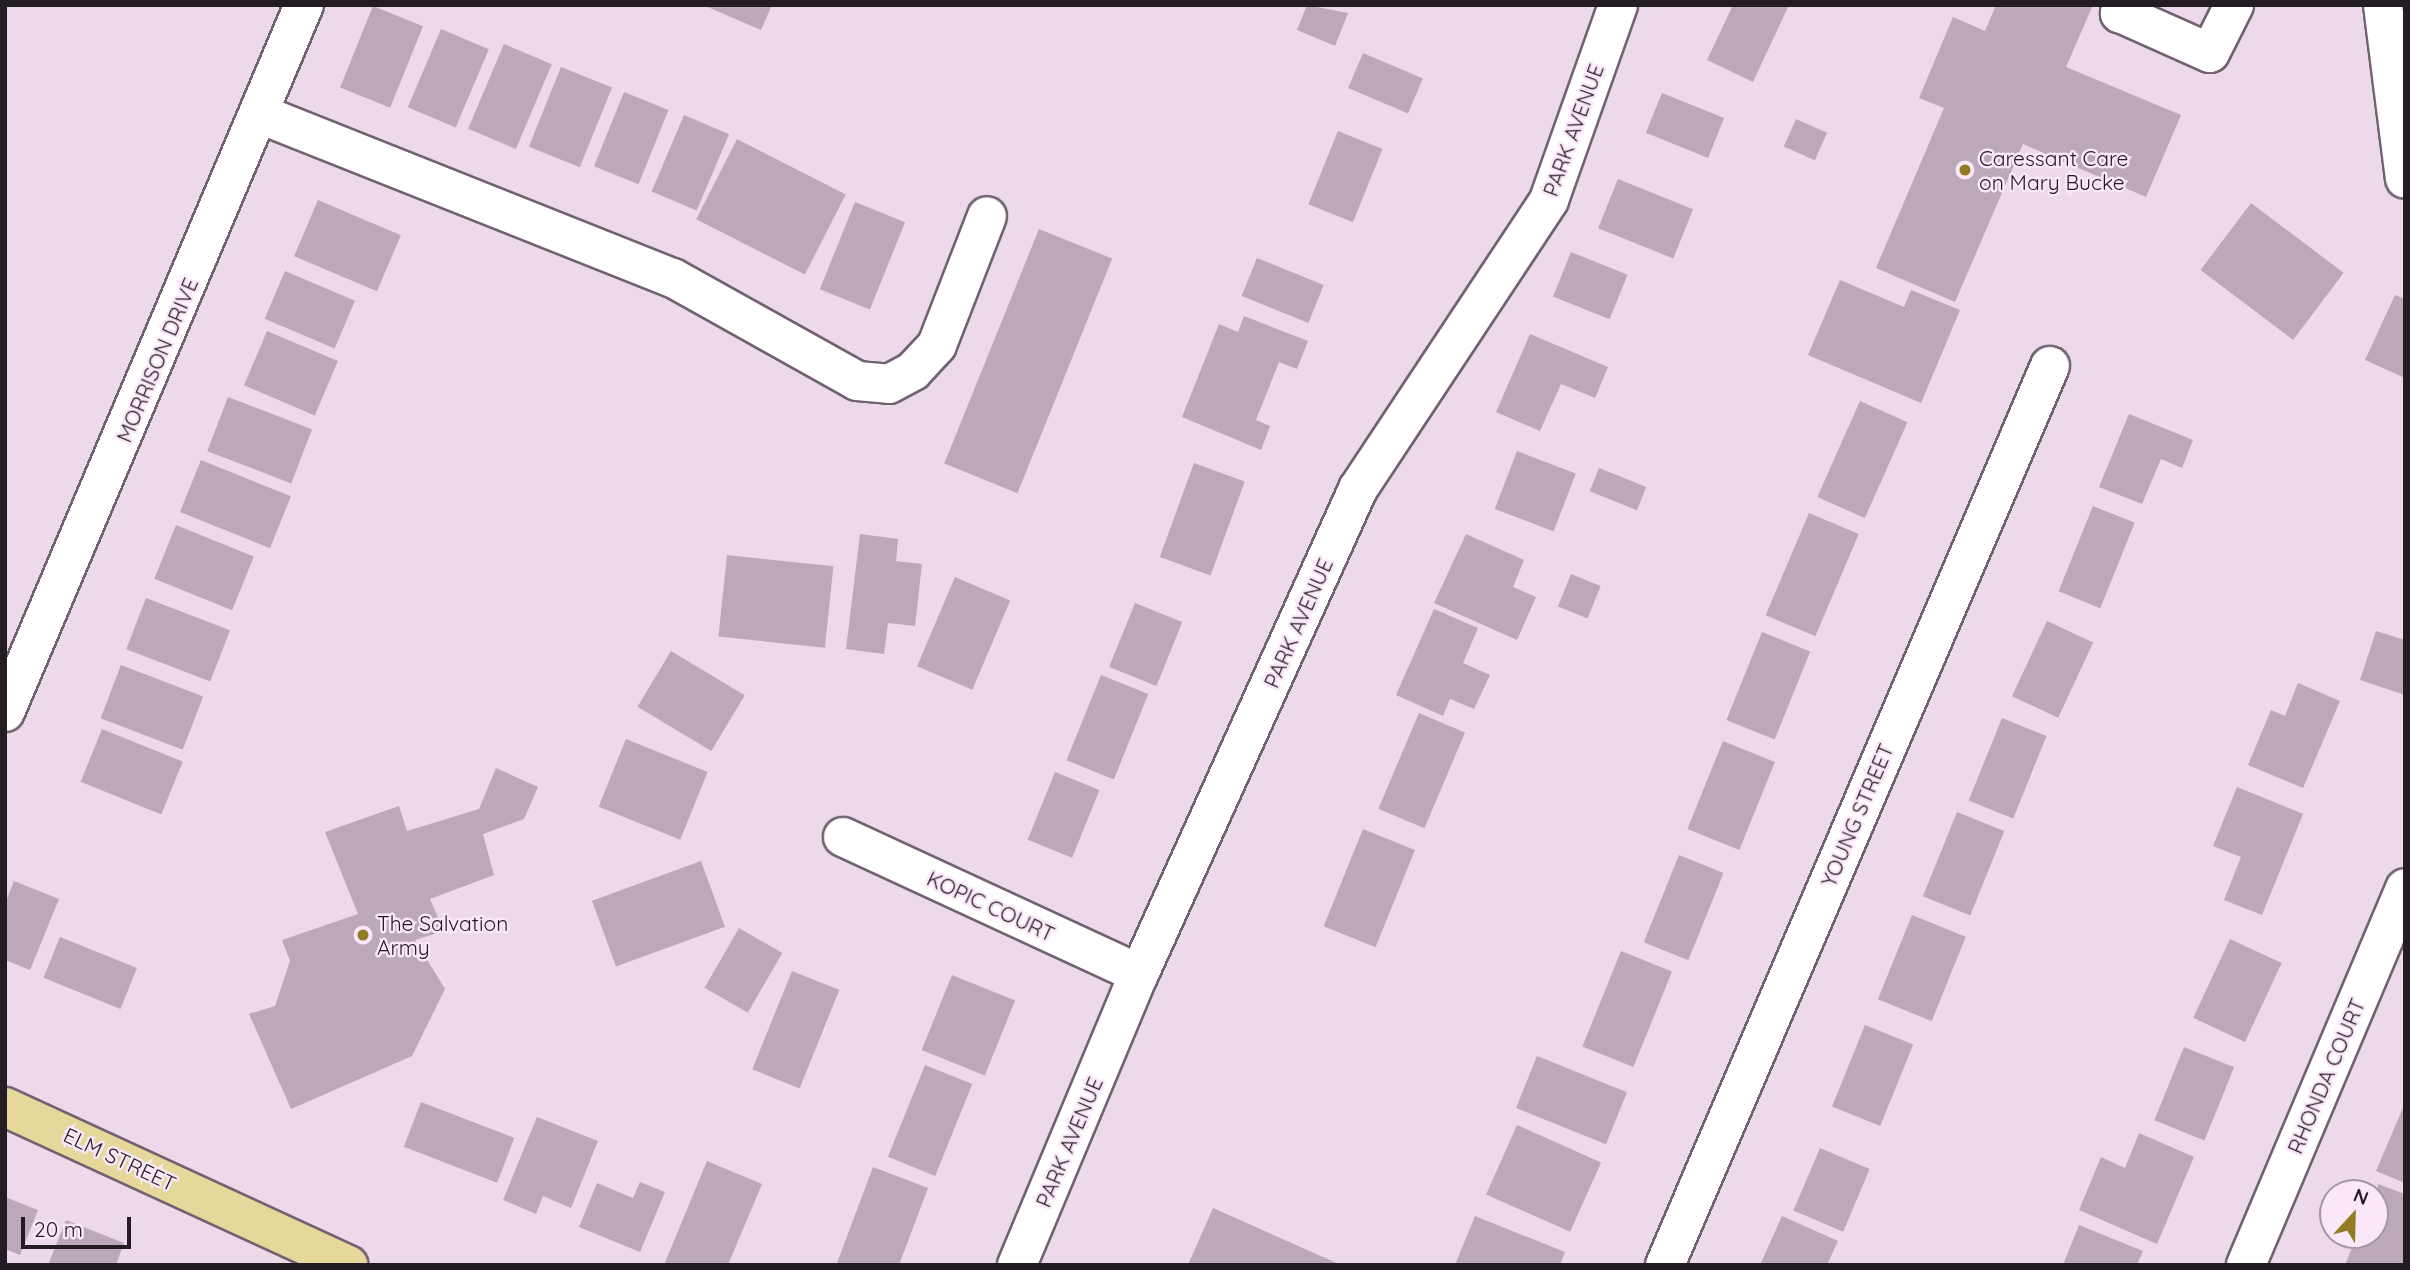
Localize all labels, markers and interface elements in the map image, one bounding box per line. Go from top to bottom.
street label: PARK AVENUE [1537,60,1609,200]
place label: Caressant Care on Mary Bucke [1979,145,2128,195]
marker: Caressant Care on Mary Bucke [1957,162,1973,178]
street label: MORRISON DRIVE [111,274,203,446]
street label: PARK AVENUE [1258,554,1338,692]
street label: YOUNG STREET [1816,740,1898,890]
street label: KOPIC COURT [923,865,1059,947]
place label: The Salvation Army [377,910,508,960]
marker: The Salvation Army [355,927,371,943]
street label: RHONDA COURT [2282,995,2370,1157]
street label: PARK AVENUE [1030,1073,1108,1211]
street label: ELM STREET [60,1122,180,1196]
north arrow [2319,1179,2389,1249]
text: N [2350,1183,2372,1210]
scale bar [24,1204,135,1248]
text: 20 m [34,1216,83,1242]

